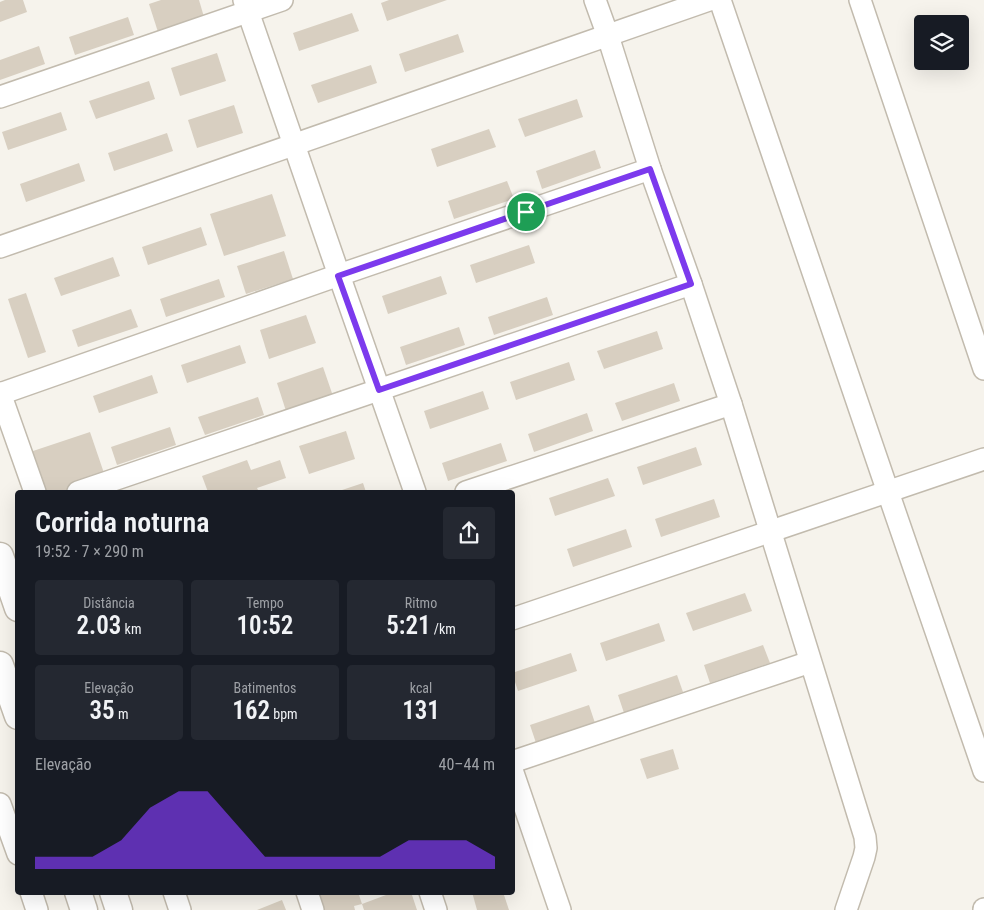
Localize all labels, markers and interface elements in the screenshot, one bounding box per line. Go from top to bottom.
map controls [914,15,969,70]
button: layers [914,15,969,70]
pin [505,191,547,233]
icon: arrive [512,198,540,226]
text: Corrida noturna [35,506,210,539]
button: share [443,507,495,559]
text: 19:52 · 7 × 290 m [35,542,144,561]
text: Distância [83,595,135,611]
text: Tempo [246,595,284,611]
text: Ritmo [405,595,437,611]
text: 2.03 [77,611,121,640]
text: 10:52 [237,611,293,640]
text: 5:21 [386,611,431,640]
text: km [121,621,141,637]
text: /km [431,621,456,637]
text: Elevação [84,680,134,696]
text: Batimentos [233,680,297,696]
text: kcal [410,680,432,696]
text: 35 [90,696,115,725]
text: 162 [232,696,270,725]
text: 131 [402,696,440,725]
text: m [115,706,128,722]
text: bpm [270,706,298,722]
text: Elevação [35,755,92,774]
text: 40–44 m [439,755,495,774]

